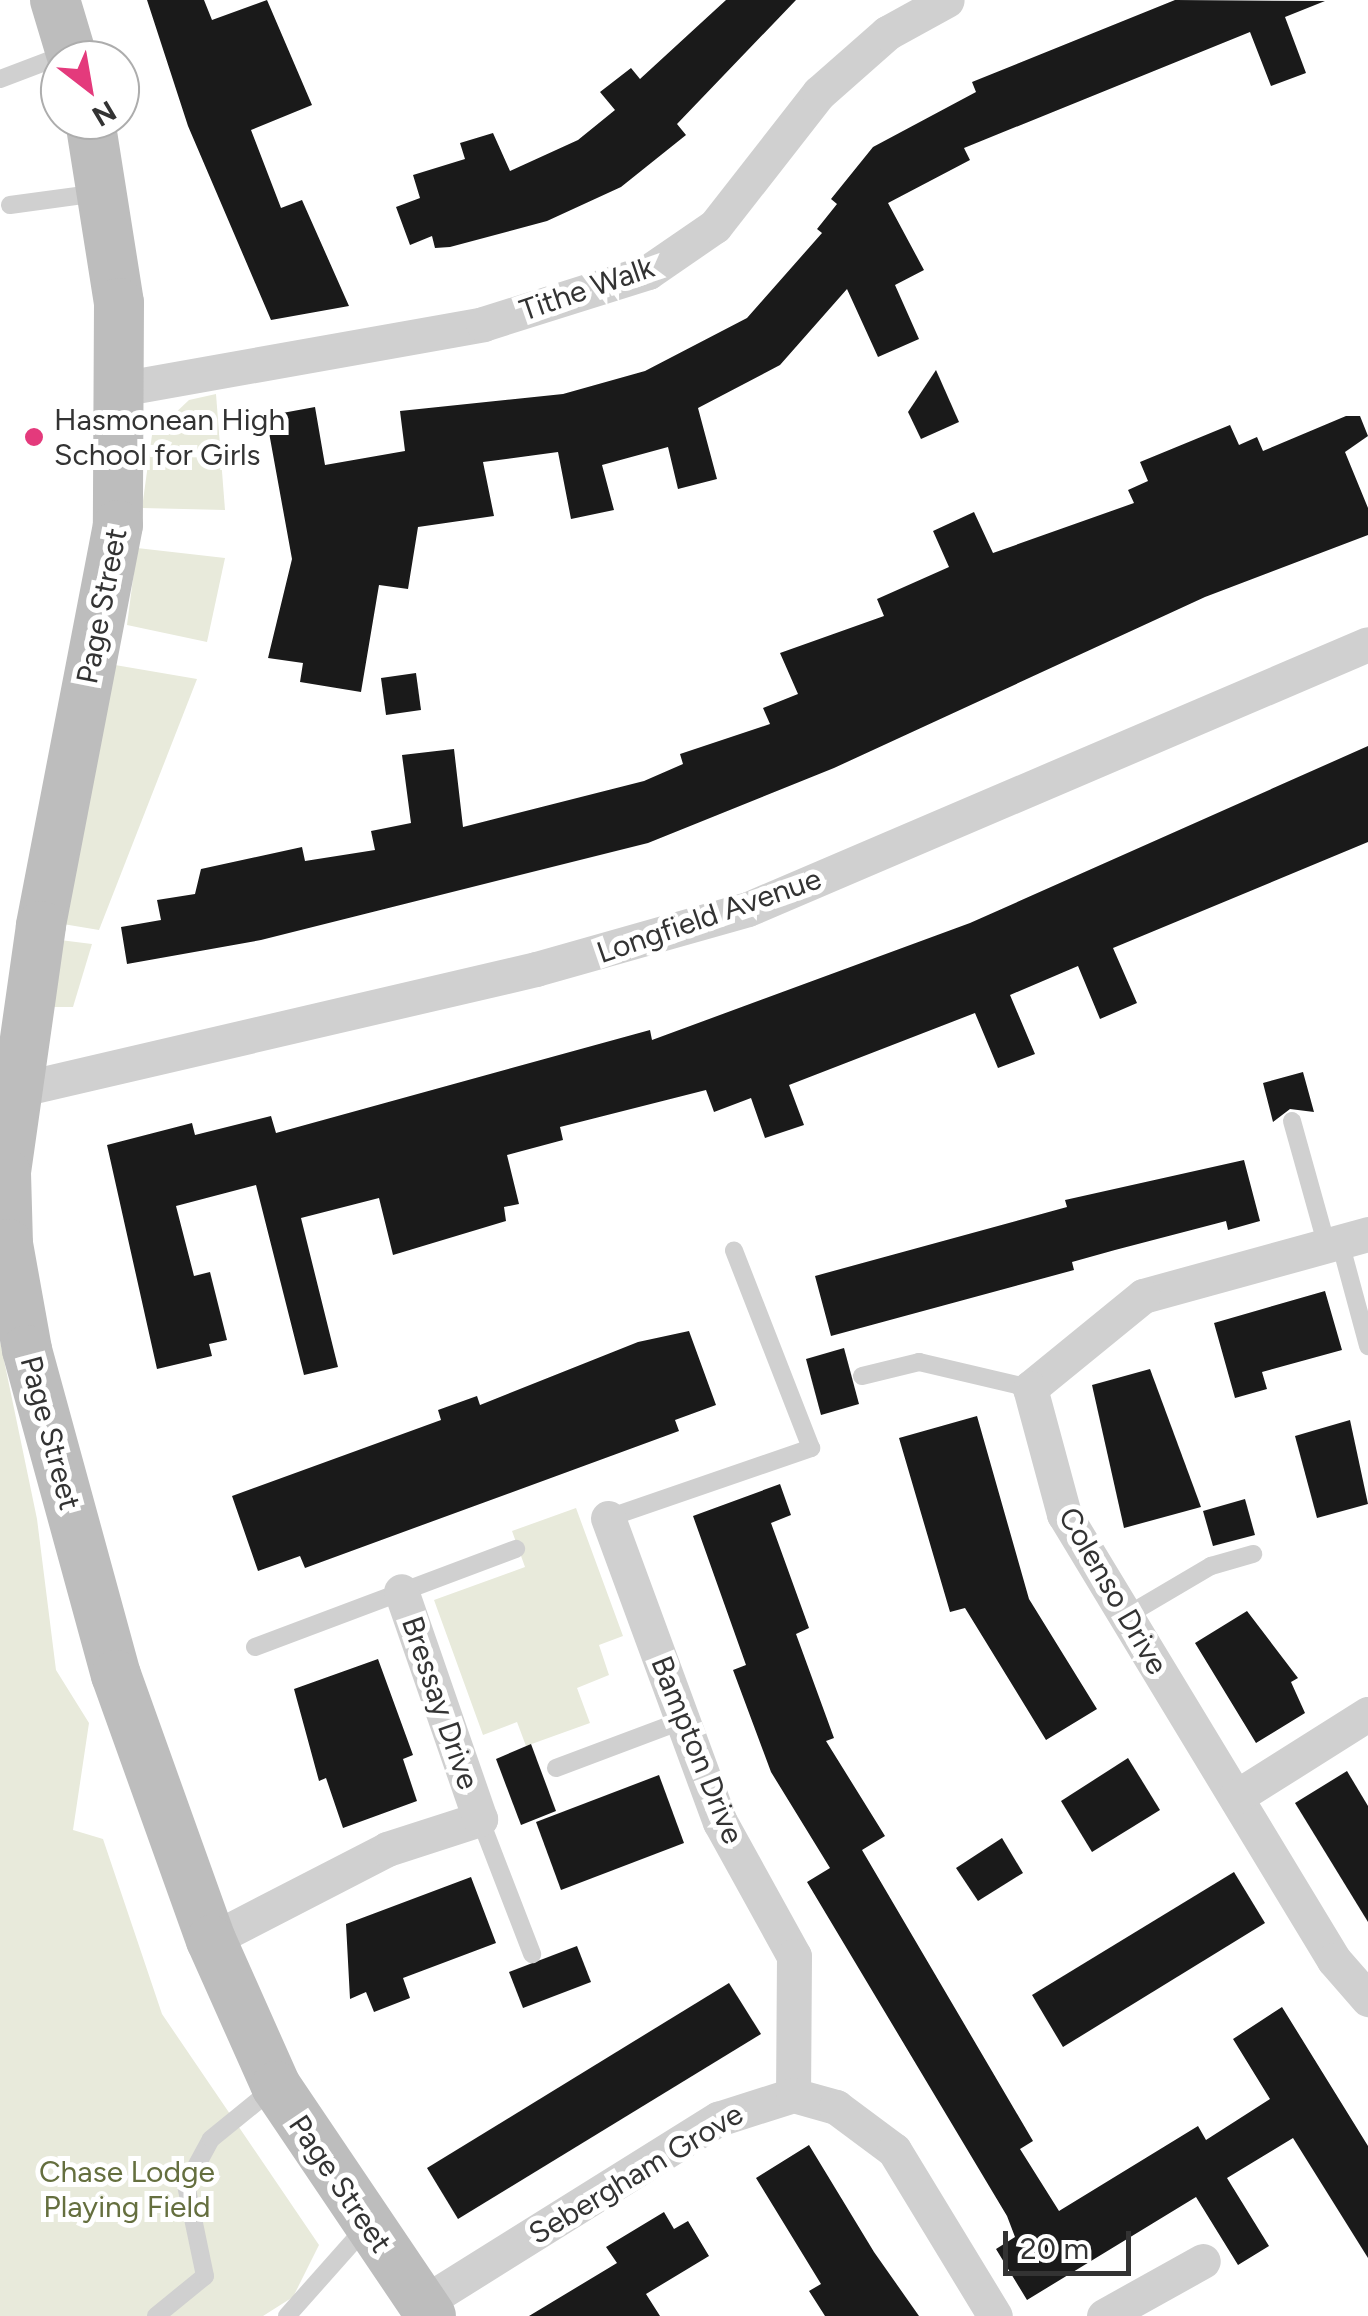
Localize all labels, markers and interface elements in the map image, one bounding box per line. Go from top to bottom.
north arrow [40,40,140,140]
text: N [86,94,122,134]
street label: Tithe Walk [515,249,659,329]
place label: Hasmonean High School for Girls [54,402,285,472]
marker: Hasmonean High School for Girls [23,426,45,448]
street label: Page Street [69,525,135,687]
street label: Longfield Avenue [592,861,826,971]
street label: Page Street [12,1352,88,1514]
street label: Colenso Drive [1051,1501,1175,1681]
street label: Bressay Drive [394,1612,486,1794]
street label: Bampton Drive [643,1651,751,1849]
street label: Sebergham Grove [523,2096,749,2252]
street label: Page Street [281,2109,399,2259]
park label: Chase Lodge Playing Field [39,2154,215,2224]
scale bar [1008,2211,1136,2273]
text: 20 m [1020,2230,1089,2267]

